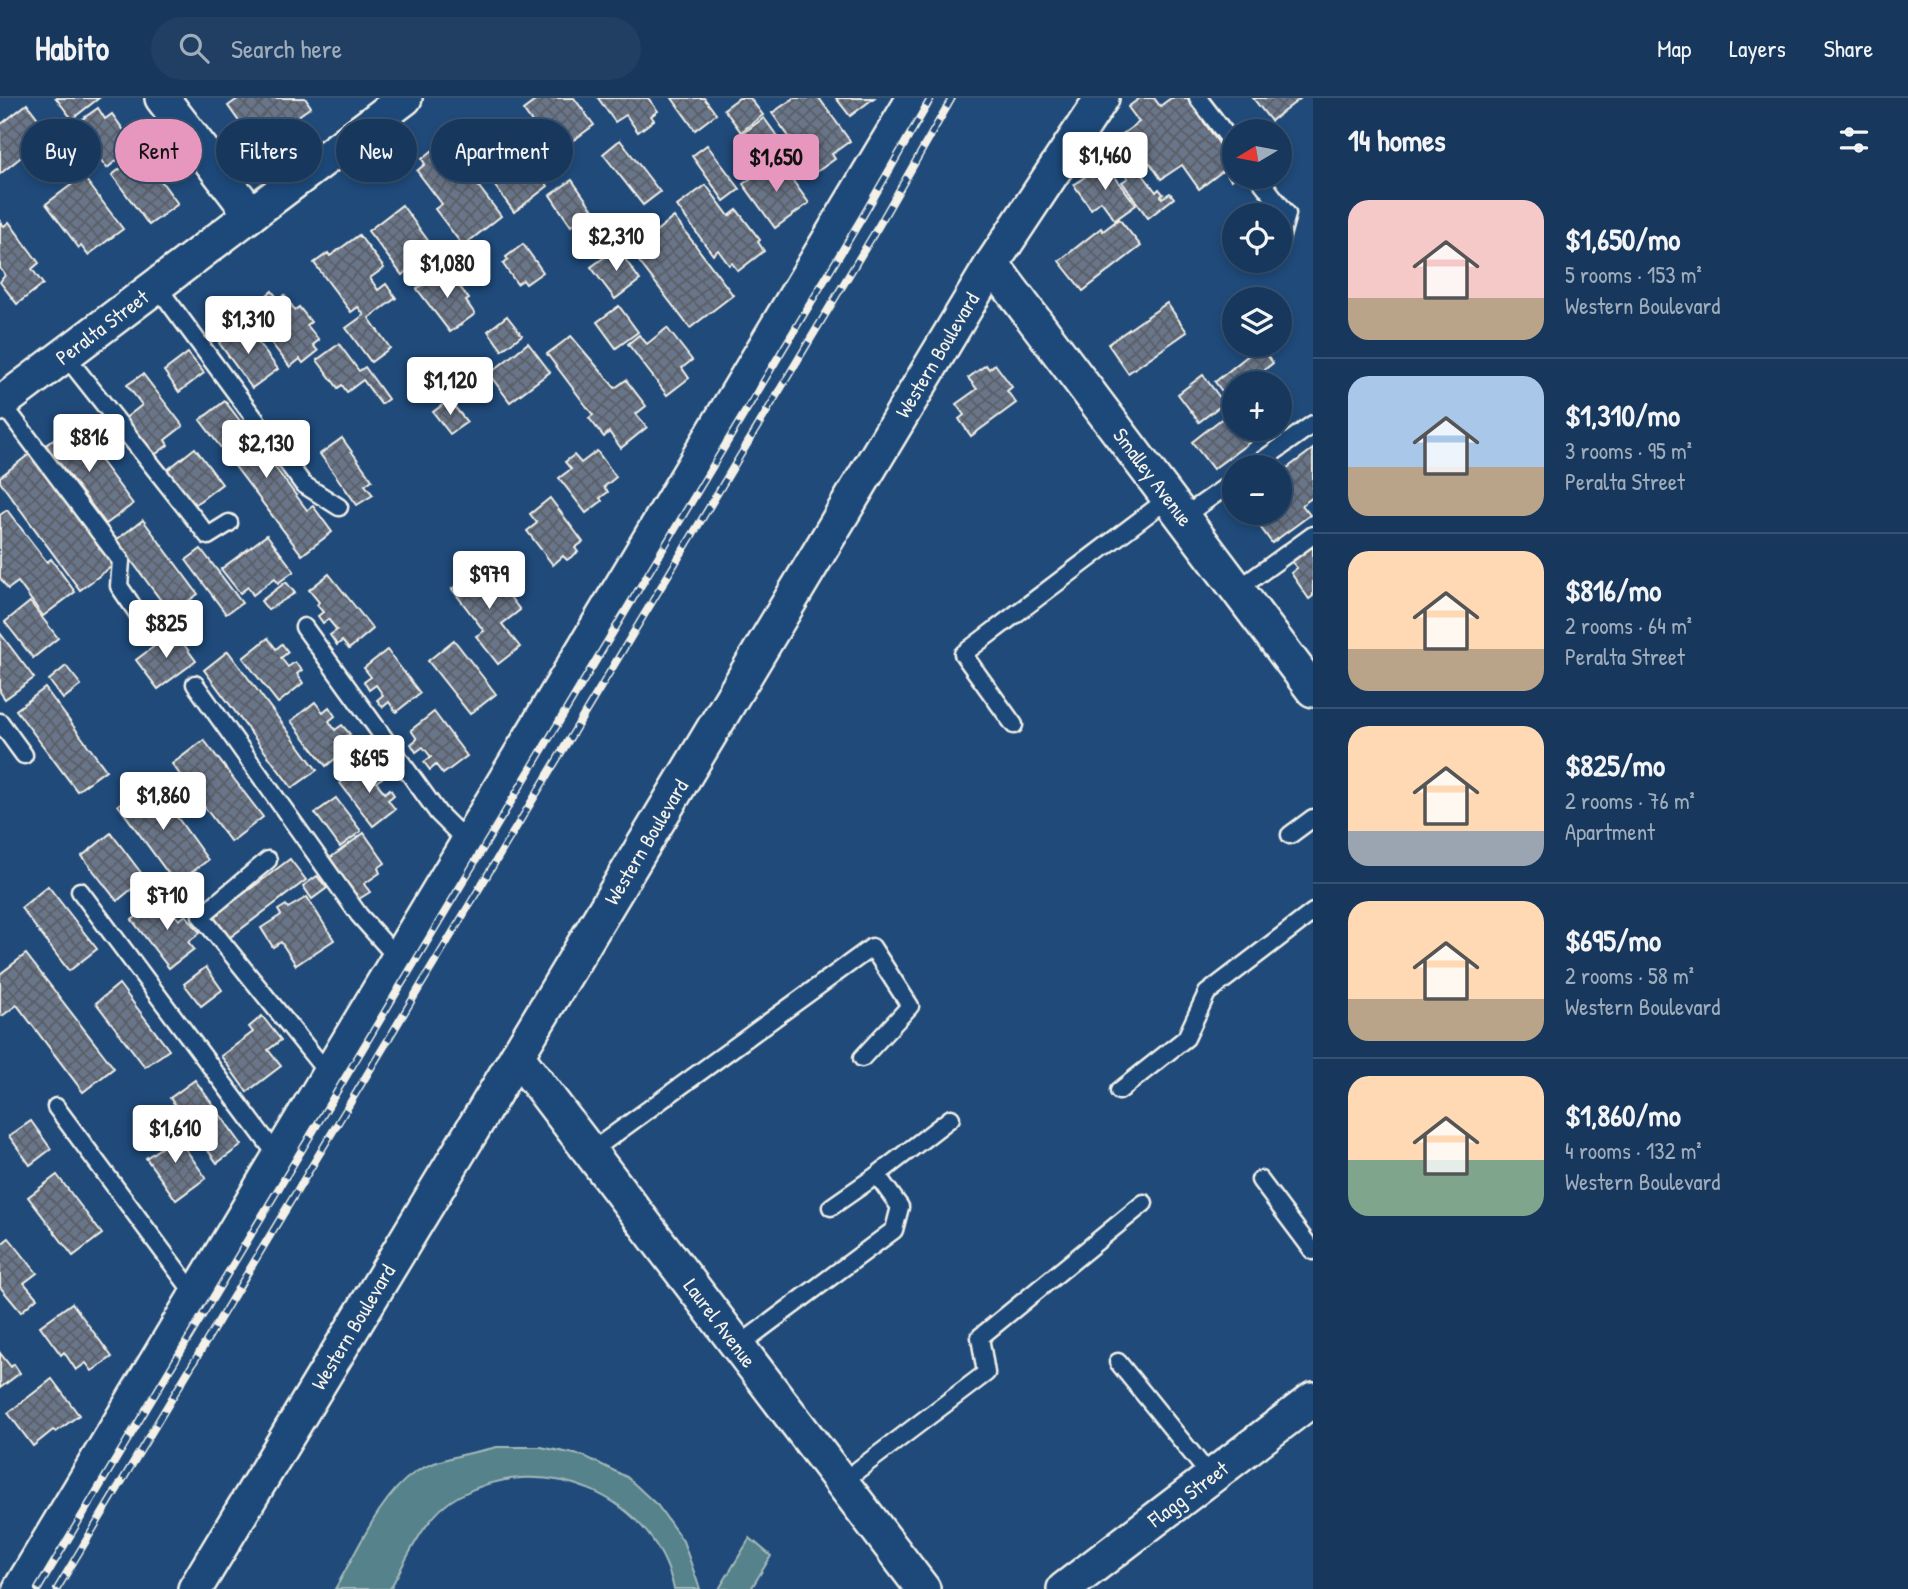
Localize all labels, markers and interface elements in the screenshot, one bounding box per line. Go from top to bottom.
search box [151,17,641,80]
text: Habito [35,26,109,70]
icon: search [175,29,213,67]
text: Search here [231,31,342,66]
text: Map [1657,32,1691,64]
text: Layers [1729,32,1786,64]
text: Share [1824,32,1873,64]
chip: Buy [21,119,101,182]
chip: Rent [115,119,202,182]
chip: Filters [216,119,322,182]
chip: New [336,119,417,182]
chip: Apartment [431,119,573,182]
north arrow [1222,119,1292,189]
map controls [1222,119,1292,525]
text: 14 homes [1348,120,1446,160]
icon: filters [1835,121,1873,159]
pin: $1,460 [1048,132,1162,192]
pin: $1,650 [719,134,833,194]
text: $1,460 [1079,139,1131,170]
text: $1,650 [749,141,803,172]
button: locate [1222,203,1292,273]
pin: $2,310 [559,214,673,273]
text: $1,650/mo [1565,219,1680,259]
text: $2,310 [588,220,644,251]
icon: home [1404,228,1488,312]
pin: $1,080 [390,240,504,300]
text: $1,080 [419,247,475,278]
text: 5 rooms · 153 m² [1565,259,1702,290]
street label: Peralta Street [50,282,155,372]
street label: Western Boulevard [888,287,986,423]
button: layers [1222,287,1292,357]
text: Western Boulevard [1565,290,1720,321]
pin: $1,310 [191,296,305,356]
text: $1,310 [221,303,275,334]
pin: $1,120 [393,358,507,417]
text: $1,120 [423,364,477,395]
button: + [1222,371,1292,441]
text: $1,310/mo [1565,395,1680,435]
icon: home [1404,404,1488,488]
pin: $816 [48,414,130,474]
pin: $2,130 [209,420,323,480]
text: $816 [69,421,109,452]
street label: Smalley Avenue [1106,422,1200,532]
text: $2,130 [238,427,294,458]
text: 3 rooms · 95 m² [1565,435,1692,466]
button: − [1222,455,1292,525]
text: Peralta Street [1565,466,1685,497]
pin: $979 [448,552,530,611]
text: $979 [469,558,509,589]
text: $816/mo [1565,570,1661,610]
icon: home [1404,579,1488,663]
pin: $825 [125,601,207,660]
text: $825 [145,607,187,638]
text: 2 rooms · 64 m² [1565,610,1692,641]
text: Peralta Street [1565,641,1685,672]
pin: $695 [328,736,410,795]
text: $695 [349,742,389,773]
text: $825/mo [1565,745,1665,785]
icon: home [1404,754,1488,838]
pin: $1,860 [106,772,220,832]
street label: Western Boulevard [597,774,695,910]
text: $1,860 [136,779,190,810]
text: 2 rooms · 76 m² [1565,785,1695,816]
text: Apartment [1565,816,1655,847]
pin: $710 [126,872,208,932]
text: $710 [146,879,188,910]
text: $695/mo [1565,920,1661,960]
icon: home [1404,929,1488,1013]
text: 2 rooms · 58 m² [1565,960,1694,991]
text: Western Boulevard [1565,991,1720,1022]
text: $1,860/mo [1565,1095,1681,1135]
icon: home [1404,1104,1488,1188]
pin: $1,610 [118,1105,232,1165]
text: $1,610 [149,1112,201,1143]
text: 4 rooms · 132 m² [1565,1135,1702,1166]
text: Western Boulevard [1565,1166,1720,1197]
street label: Western Boulevard [304,1259,402,1395]
street label: Laurel Avenue [677,1273,763,1373]
street label: Flagg Street [1141,1454,1235,1535]

